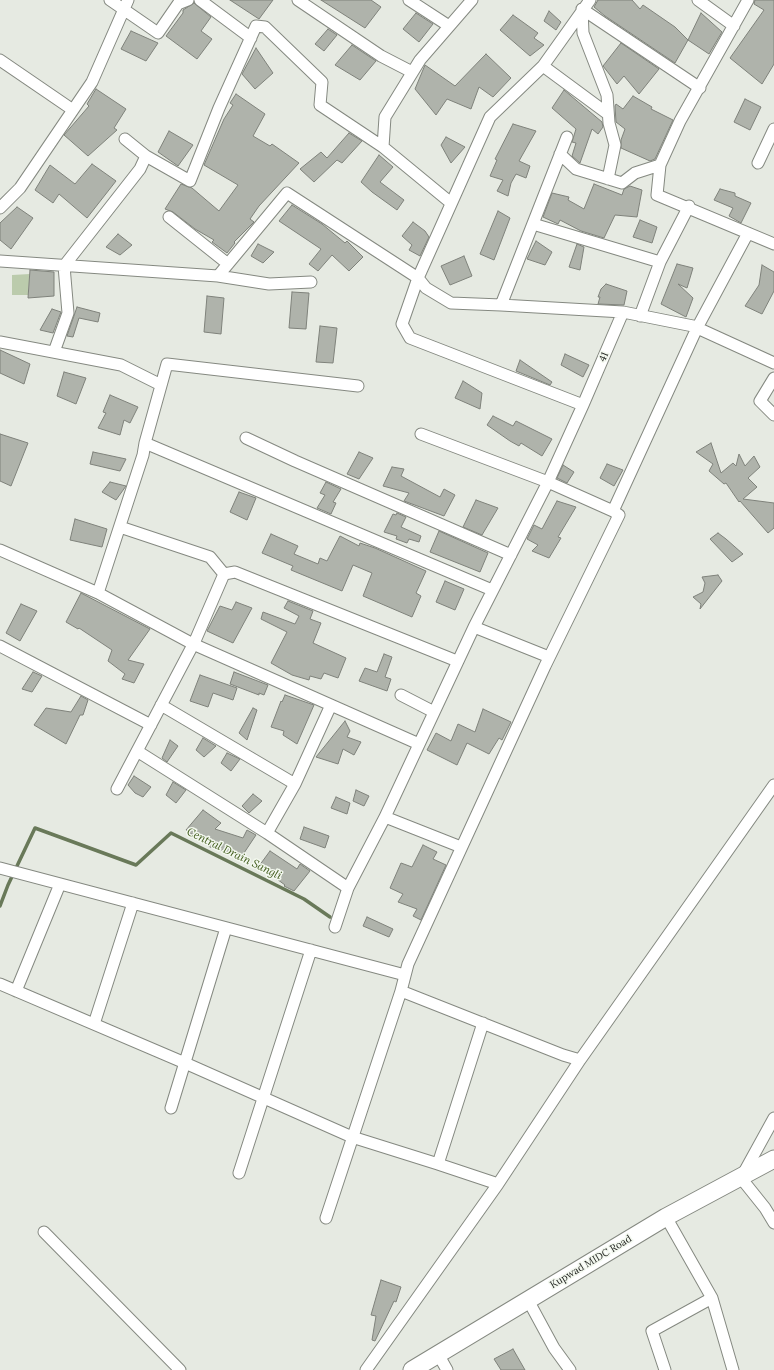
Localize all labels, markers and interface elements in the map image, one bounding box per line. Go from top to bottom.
street label: 41 [597,350,611,364]
water label: Central Drain Sangli [184,825,284,883]
street label: Kupwad MIDC Road [548,1233,634,1291]

